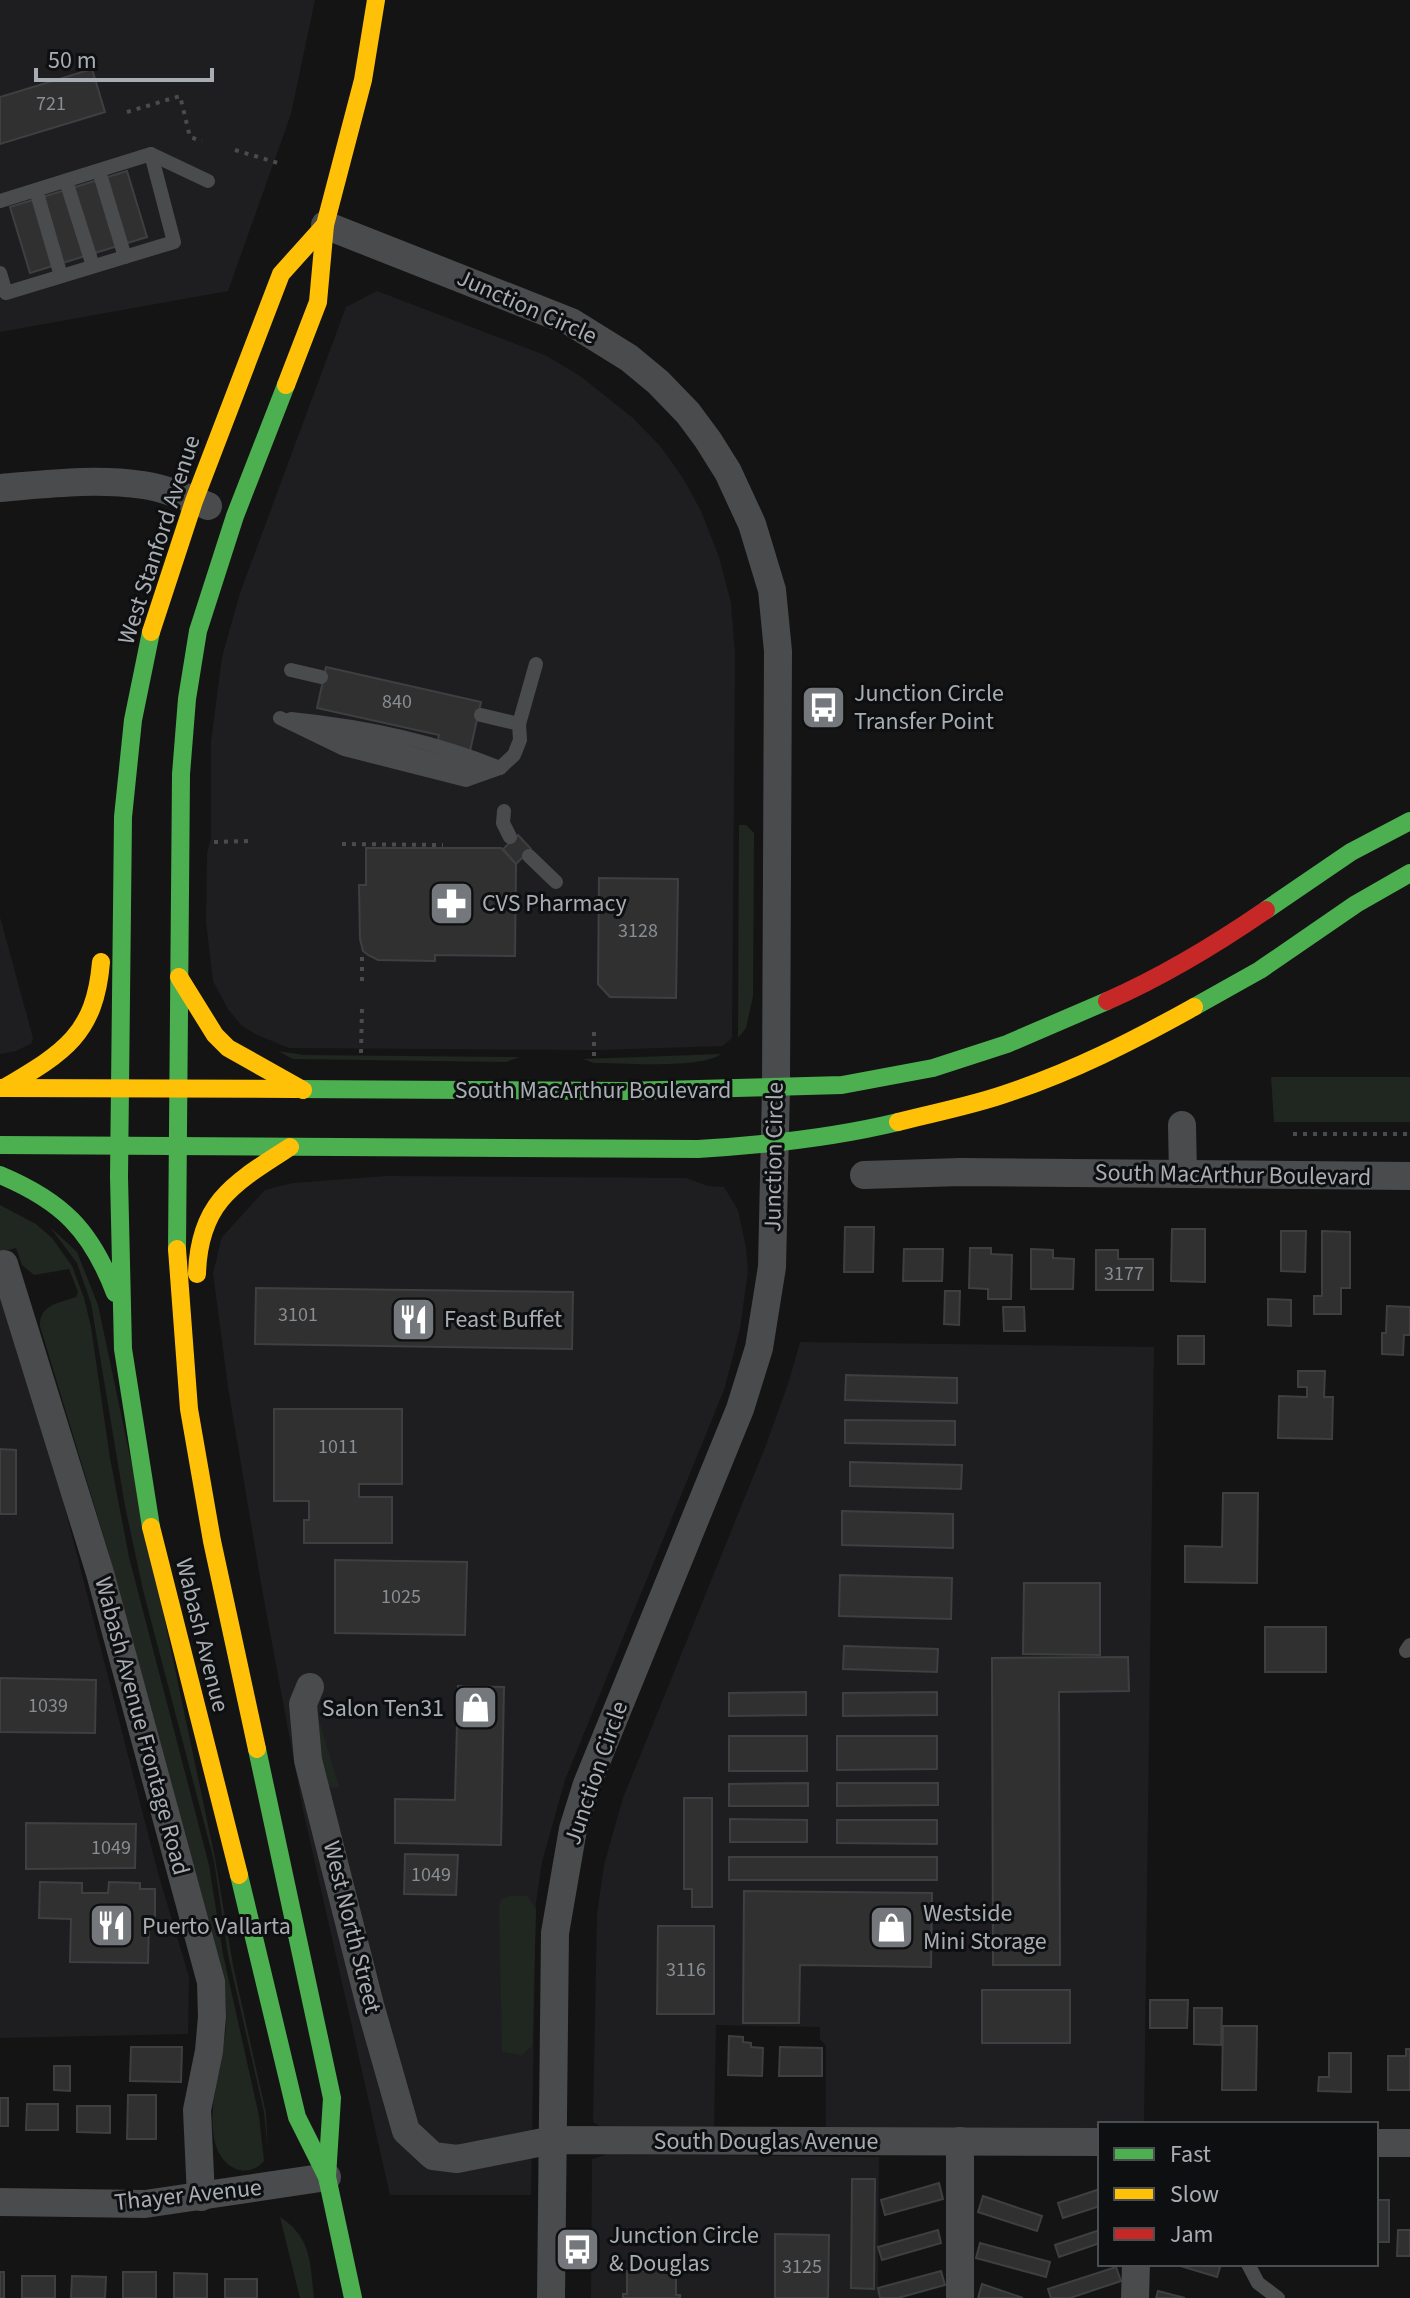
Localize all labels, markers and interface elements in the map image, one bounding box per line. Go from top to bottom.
scale bar [36,32,212,82]
text: 50 m [48,43,97,78]
house number: 721 [36,90,66,118]
street label: Junction Circle [451,261,603,353]
street label: West Stanford Avenue [109,431,209,649]
place label: Junction Circle Transfer Point [854,676,1004,739]
bus stop icon: Junction Circle Transfer Point [799,683,847,731]
house number: 840 [382,688,412,716]
pharmacy icon: CVS Pharmacy [427,879,475,927]
place label: CVS Pharmacy [482,886,627,921]
house number: 3128 [618,917,658,945]
street label: South MacArthur Boulevard [455,1073,731,1108]
street label: Junction Circle [755,1082,793,1232]
street label: South MacArthur Boulevard [1094,1155,1372,1195]
house number: 3177 [1104,1260,1144,1288]
restaurant icon: Feast Buffet [389,1295,437,1343]
house number: 3101 [278,1301,318,1329]
place label: Feast Buffet [444,1302,562,1337]
house number: 1011 [318,1433,358,1461]
street label: Wabash Avenue [166,1554,238,1716]
street label: Wabash Avenue Frontage Road [85,1573,199,1879]
house number: 1025 [381,1583,421,1611]
shop icon: Salon Ten31 [451,1684,499,1732]
place label: Salon Ten31 [322,1691,444,1726]
house number: 1039 [28,1692,68,1720]
street label: Junction Circle [555,1696,637,1850]
house number: 1049 [91,1834,131,1862]
street label: West North Street [314,1837,390,2017]
house number: 1049 [411,1861,451,1889]
place label: Westside Mini Storage [923,1896,1047,1959]
restaurant icon: Puerto Vallarta [87,1902,135,1950]
shop icon: Westside Mini Storage [868,1903,916,1951]
place label: Puerto Vallarta [142,1909,291,1944]
house number: 3116 [666,1956,706,1984]
legend [1098,2122,1378,2266]
street label: South Douglas Avenue [654,2124,878,2159]
text: Fast [1170,2137,1211,2172]
street label: Thayer Avenue [113,2170,263,2220]
text: Slow [1170,2177,1219,2212]
text: Jam [1170,2217,1214,2252]
place label: Junction Circle & Douglas [609,2218,759,2281]
bus stop icon: Junction Circle & Douglas [554,2225,602,2273]
house number: 3125 [782,2253,822,2281]

